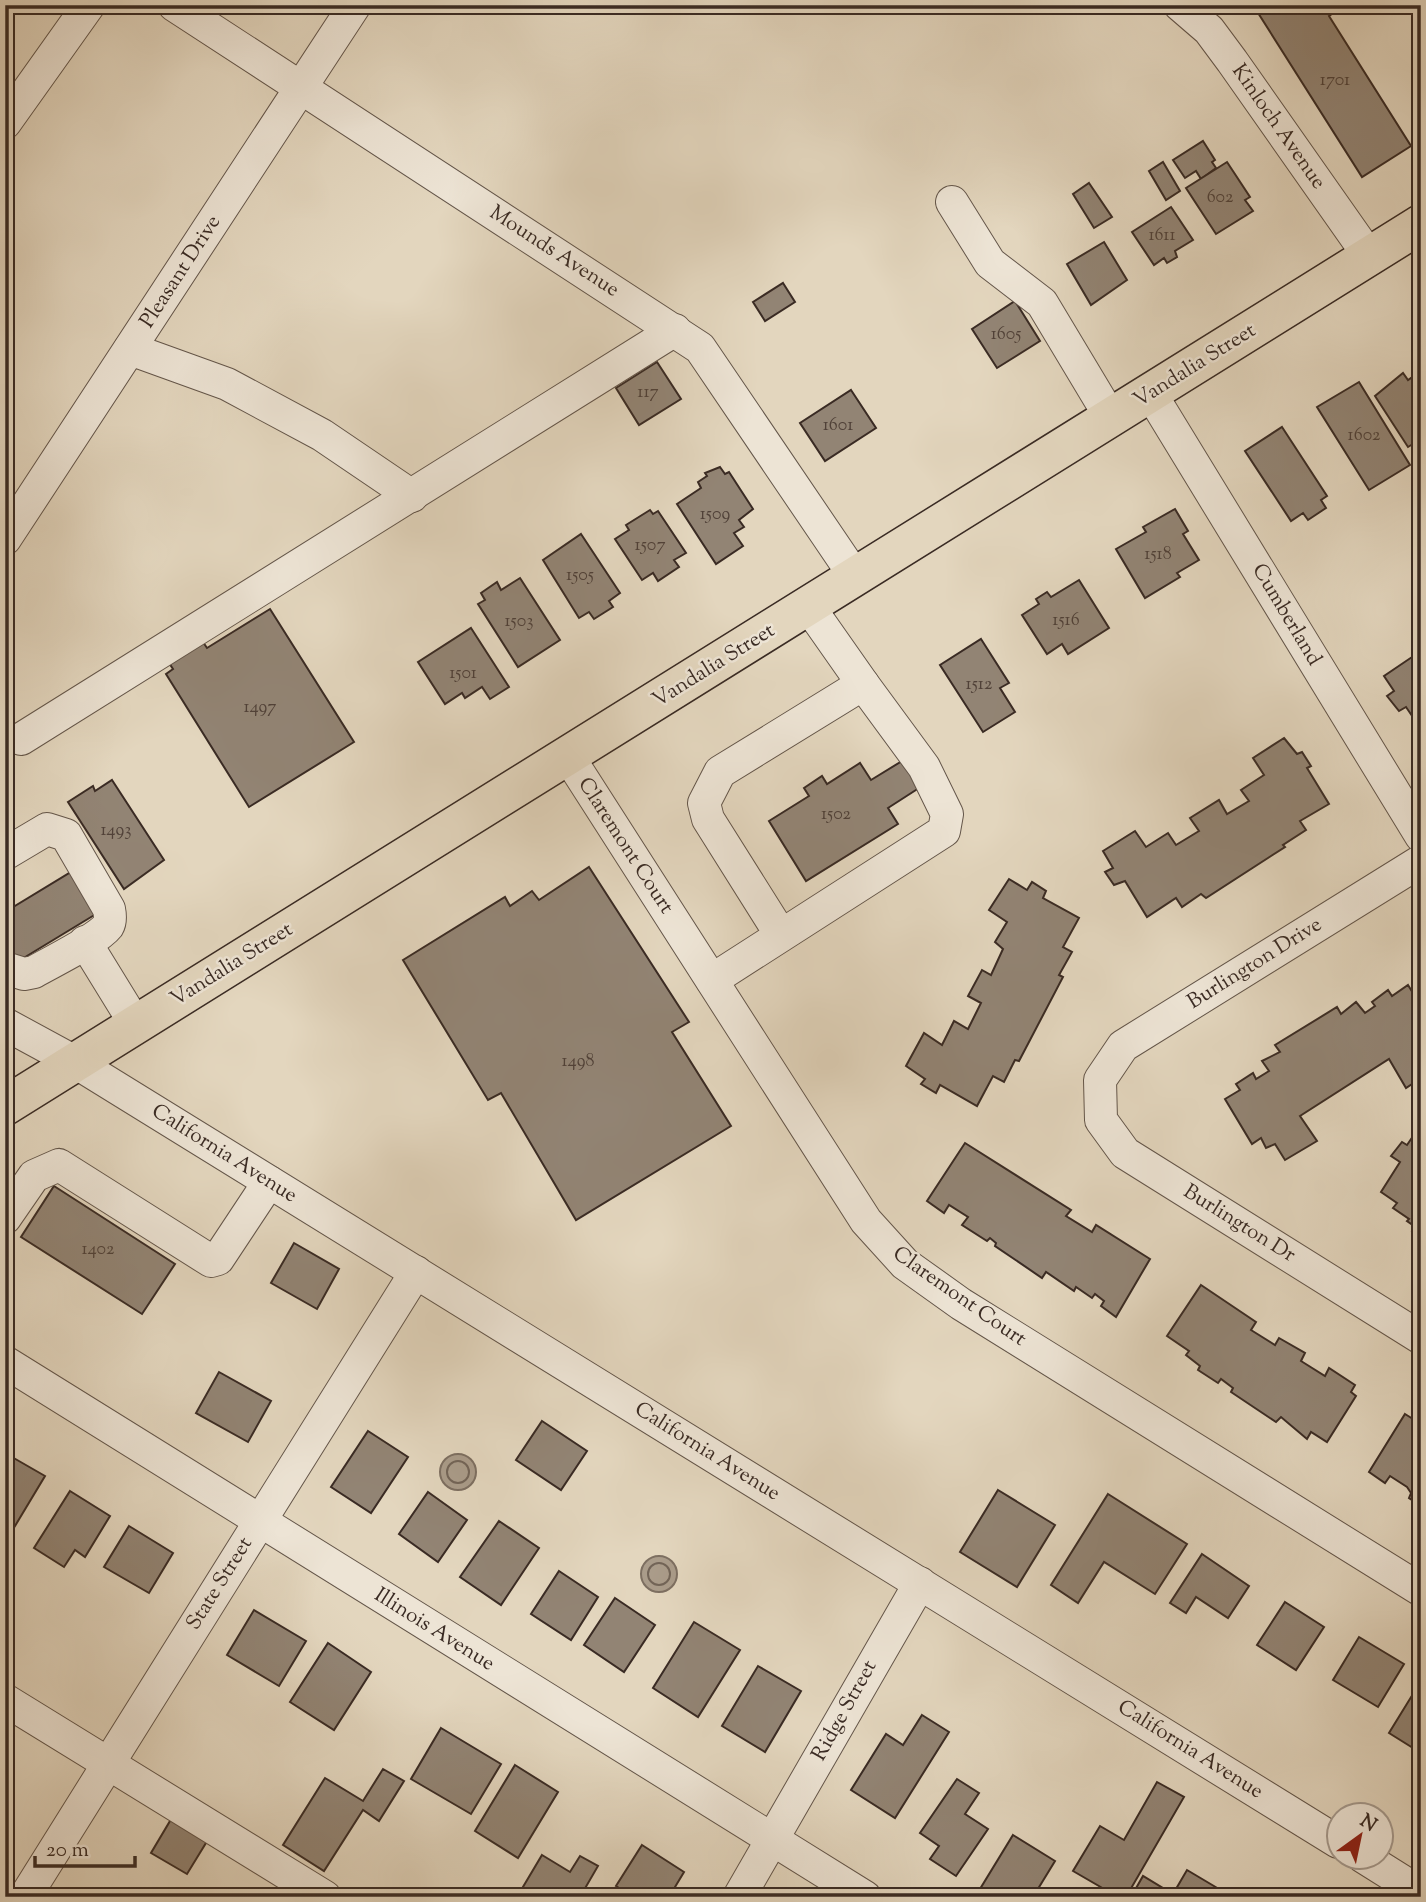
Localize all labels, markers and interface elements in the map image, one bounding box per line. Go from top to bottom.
street label: Kinloch Avenue [1224,58,1332,196]
house number: 1701 [1320,68,1350,94]
house number: 602 [1207,185,1234,211]
street label: Mounds Avenue [483,199,625,305]
street label: Pleasant Drive [133,210,229,334]
house number: 1611 [1148,223,1176,249]
street label: Vandalia Street [1128,316,1262,416]
house number: 1605 [991,322,1021,348]
house number: 117 [637,380,659,406]
house number: 1601 [823,413,853,439]
house number: 1602 [1348,423,1381,449]
house number: 1509 [700,502,731,528]
house number: 1507 [635,533,665,559]
house number: 1518 [1144,542,1172,568]
street label: Cumberland [1244,558,1328,672]
house number: 1505 [566,563,594,589]
house number: 1516 [1052,608,1080,634]
house number: 1503 [504,609,534,635]
street label: Vandalia Street [647,616,781,716]
house number: 1501 [449,661,477,687]
house number: 1512 [966,672,993,698]
house number: 1497 [244,695,276,721]
street label: Claremont Court [570,772,680,920]
house number: 1502 [821,802,852,828]
house number: 1493 [100,818,132,844]
street label: Burlington Drive [1182,911,1328,1017]
street label: Vandalia Street [165,915,299,1015]
house number: 1498 [562,1049,594,1075]
street label: California Avenue [145,1097,303,1211]
street label: Burlington Dr [1177,1178,1301,1271]
house number: 1402 [82,1237,115,1263]
street label: Claremont Court [886,1240,1032,1354]
street label: California Avenue [628,1395,786,1509]
street label: State Street [179,1532,261,1636]
street label: Illinois Avenue [368,1581,500,1679]
street label: Ridge Street [805,1655,885,1767]
street label: California Avenue [1111,1693,1269,1807]
north arrow [1324,1800,1394,1870]
text: N [1354,1808,1382,1839]
scale bar [35,1825,135,1869]
text: 20 m [46,1836,89,1866]

